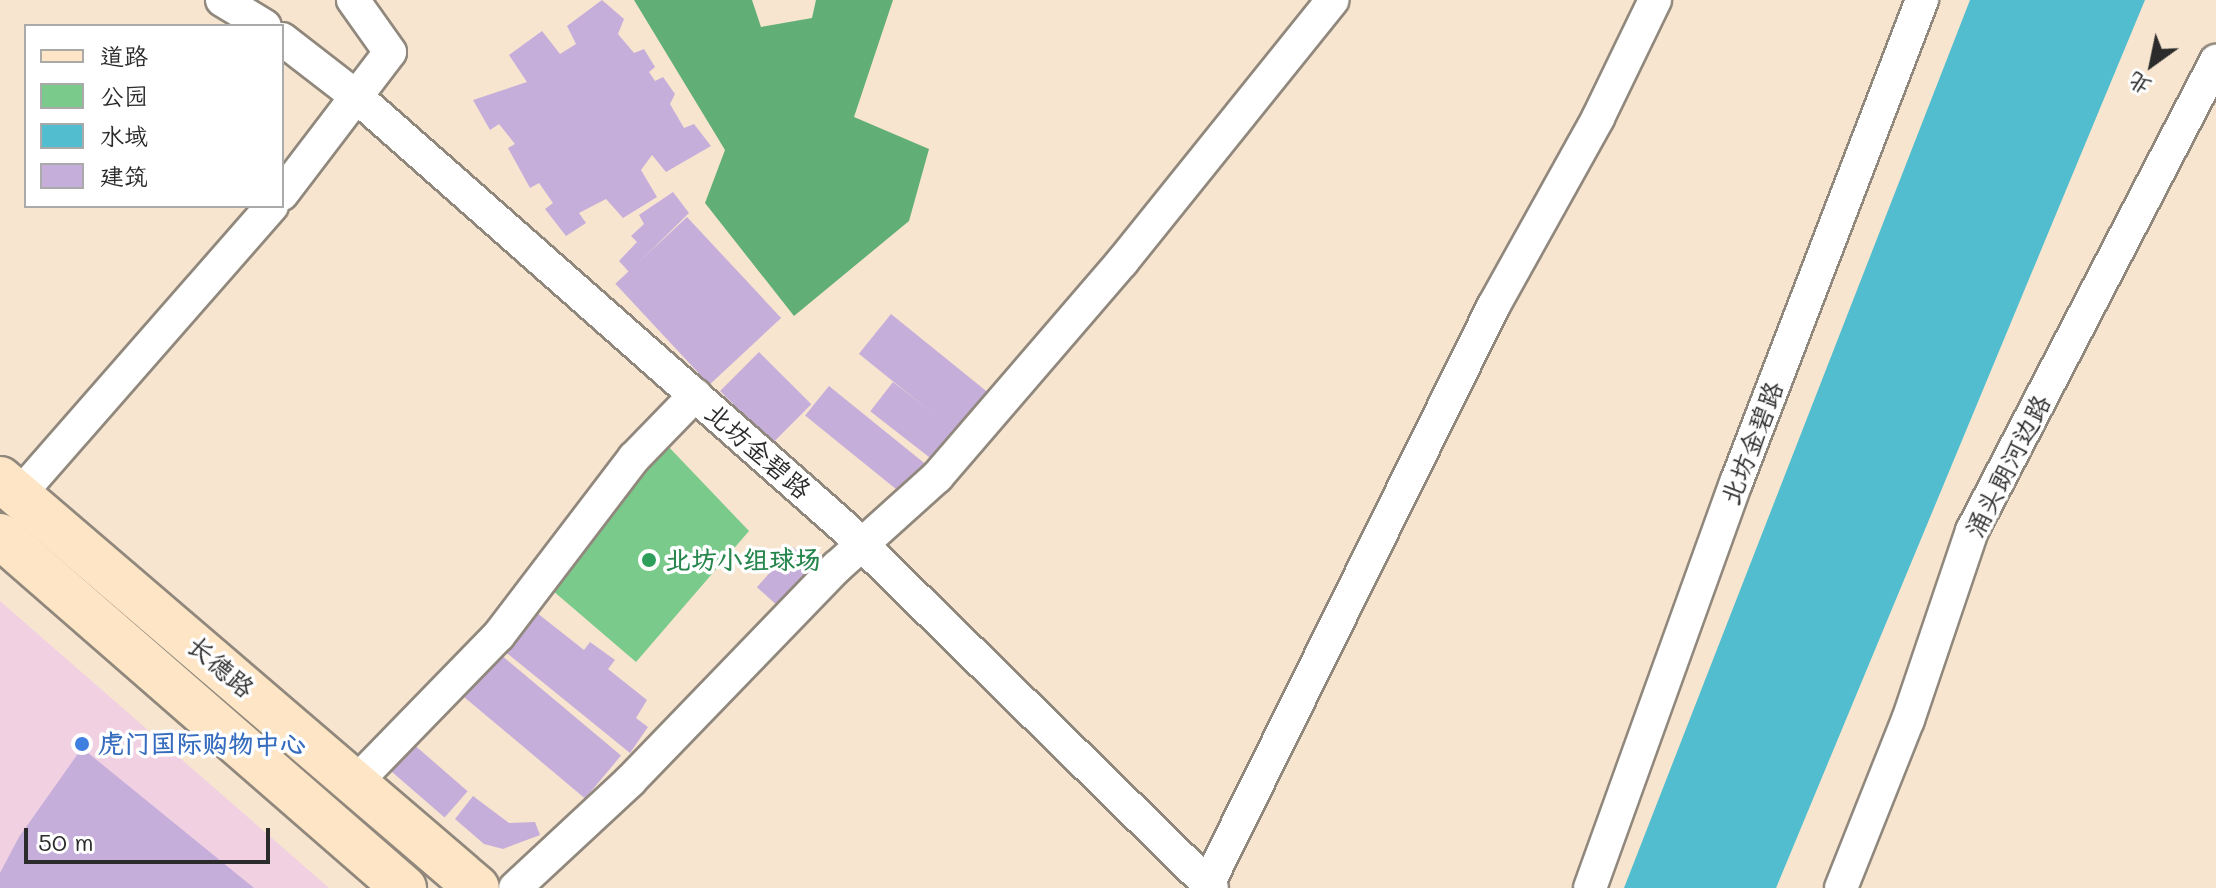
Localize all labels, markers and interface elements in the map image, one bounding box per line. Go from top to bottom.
legend [24,24,284,208]
north arrow [2112,24,2192,104]
text: 道路 [100,40,148,71]
text: 北 [2122,66,2156,103]
text: 公园 [100,80,148,111]
text: 水域 [100,120,148,151]
text: 建筑 [100,160,148,191]
street label: 北坊金碧路 [1714,377,1790,509]
street label: 涌头朗河边路 [1959,389,2057,543]
street label: 北坊金碧路 [699,397,817,505]
place label: 北坊小组球场 [665,544,821,576]
marker: 北坊小组球场 [640,551,658,569]
street label: 长德路 [181,630,261,704]
place label: 虎门国际购物中心 [98,728,306,760]
marker: 虎门国际购物中心 [73,735,91,753]
scale bar [28,812,274,862]
text: 50 m [38,826,94,857]

